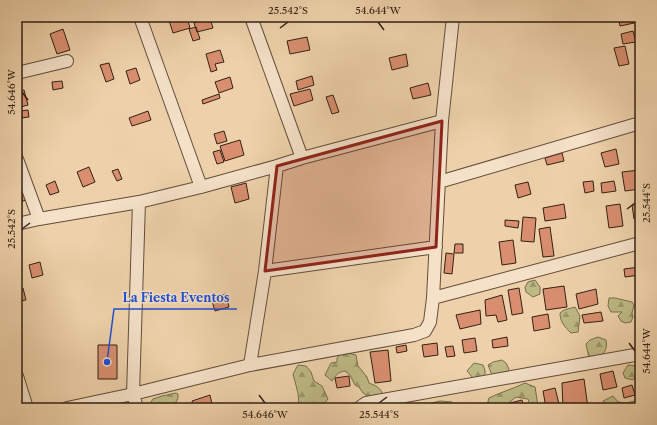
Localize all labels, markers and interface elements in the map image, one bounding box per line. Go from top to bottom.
text: 25.542°S [268,4,308,17]
text: 54.644°W [355,4,402,17]
text: 54.646°W [5,68,18,115]
text: 25.544°S [640,183,653,223]
text: 25.542°S [5,209,18,249]
callout: La Fiesta Eventos [114,285,237,309]
text: La Fiesta Eventos [123,290,230,305]
text: 54.644°W [640,327,653,374]
text: 54.646°W [242,408,289,421]
text: 25.544°S [359,408,399,421]

